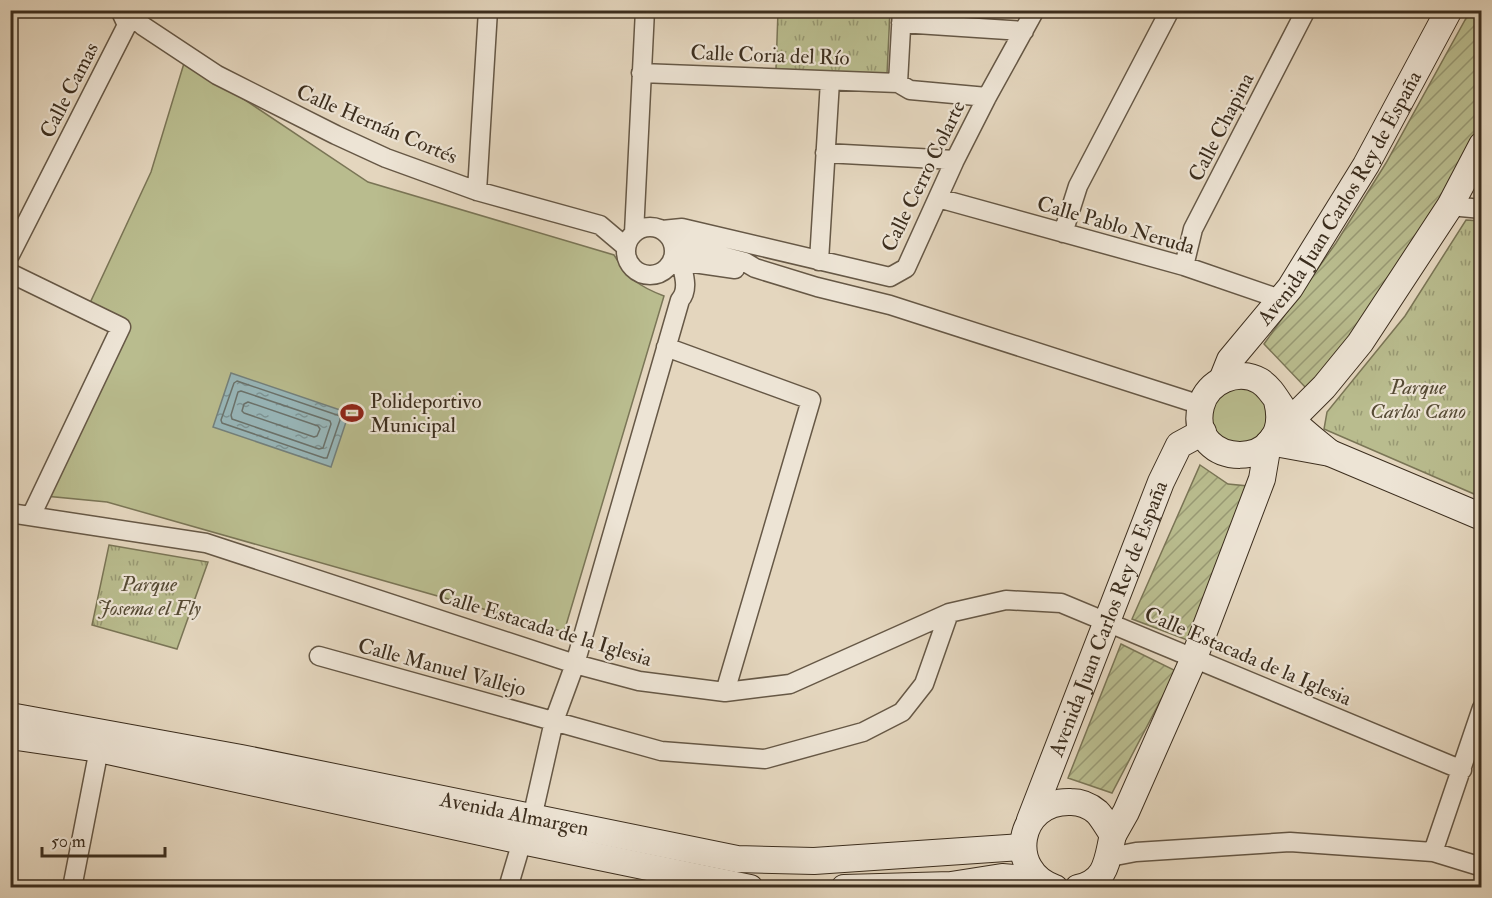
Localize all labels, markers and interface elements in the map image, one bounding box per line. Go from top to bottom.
street label: Calle Camas [34,38,105,143]
street label: Calle Coria del Río [690,39,850,72]
street label: Avenida Juan Carlos Rey de España [1251,66,1428,332]
street label: Calle Chapina [1183,68,1261,186]
street label: Calle Hernán Cortés [292,78,461,171]
street label: Calle Cerro Colarte [875,96,972,256]
street label: Calle Pablo Neruda [1034,190,1198,261]
park label: Parque Carlos Cano [1370,374,1466,425]
place label: Polideportivo Municipal [370,388,482,439]
sports icon: Polideportivo Municipal [339,400,365,426]
street label: Avenida Juan Carlos Rey de España [1043,477,1174,762]
park label: Parque Josema el Fly [97,571,202,622]
street label: Calle Estacada de la Iglesia [435,582,655,673]
street label: Calle Estacada de la Iglesia [1140,601,1356,712]
street label: Calle Manuel Vallejo [355,632,529,703]
street label: Avenida Almargen [437,786,592,843]
scale bar [42,820,165,858]
text: 50 m [51,830,86,853]

